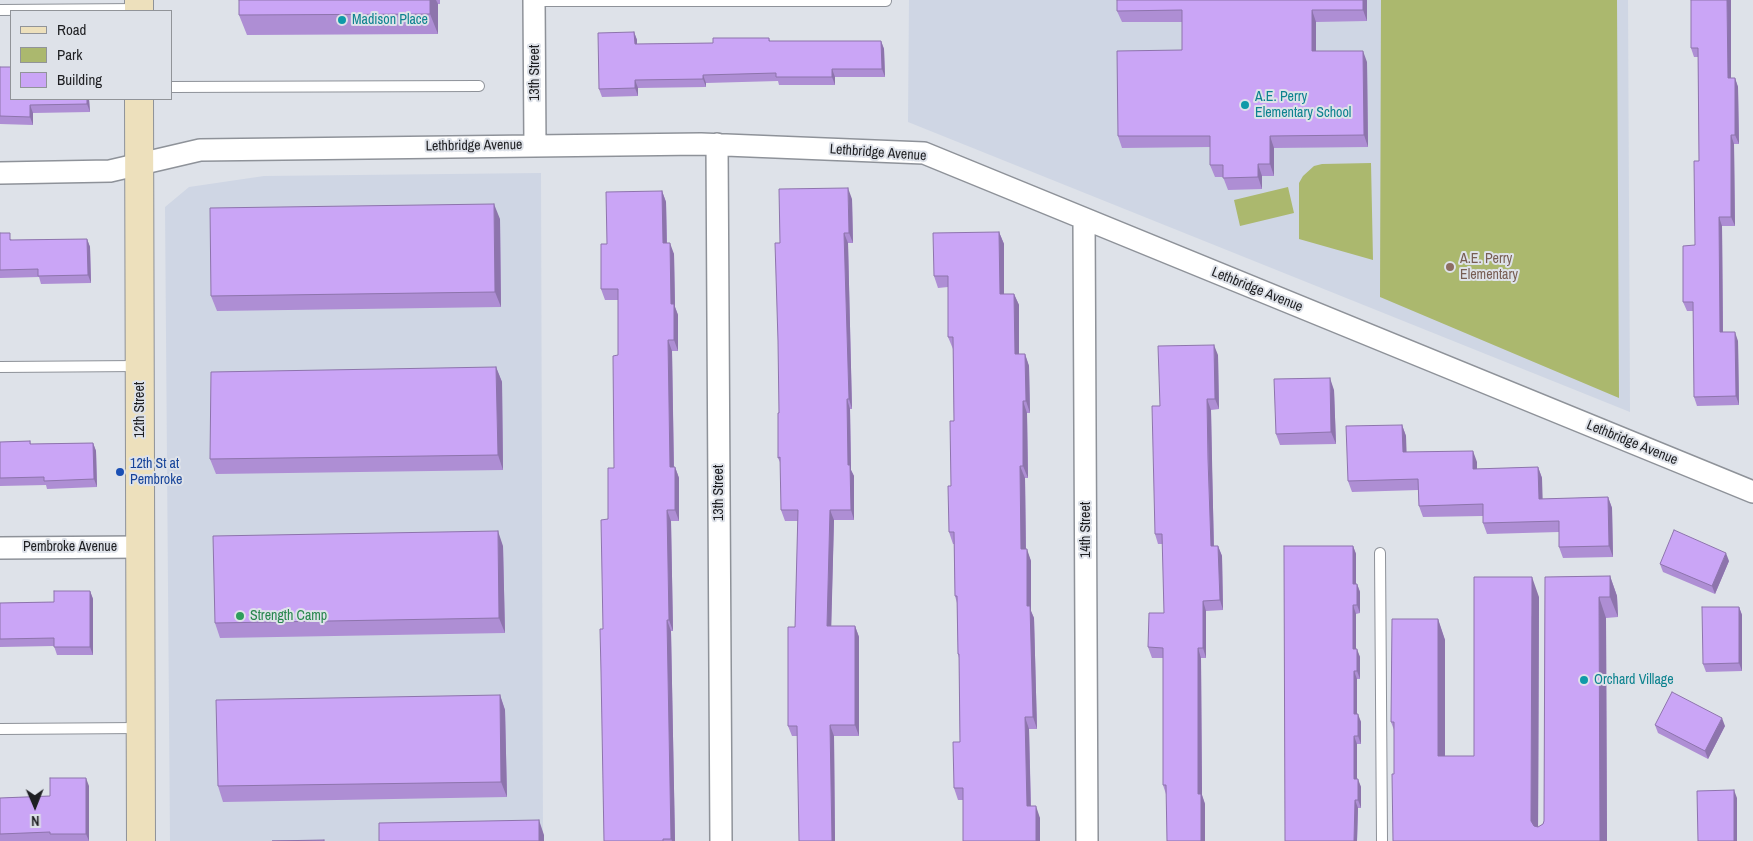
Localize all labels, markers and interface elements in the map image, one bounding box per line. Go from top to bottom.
legend [10,10,172,100]
place label: Madison Place [352,12,428,28]
marker: Madison Place [336,14,348,26]
text: Road [57,19,86,40]
text: Park [57,44,82,65]
street label: 13th Street [527,45,543,101]
text: Building [57,69,102,90]
place label: A.E. Perry Elementary School [1255,89,1351,121]
marker: A.E. Perry Elementary School [1239,99,1251,111]
street label: Lethbridge Avenue [425,137,523,155]
street label: Lethbridge Avenue [829,141,927,165]
place label: A.E. Perry Elementary [1460,251,1518,284]
marker: A.E. Perry Elementary [1444,261,1456,273]
street label: Lethbridge Avenue [1209,264,1305,316]
street label: 12th Street [132,382,148,438]
street label: Lethbridge Avenue [1584,417,1680,469]
place label: 12th St at Pembroke [130,456,182,488]
street label: 13th Street [711,465,727,521]
marker: 12th St at Pembroke [114,466,126,478]
street label: 14th Street [1078,502,1094,558]
street label: Pembroke Avenue [23,539,117,555]
place label: Strength Camp [250,608,327,624]
marker: Strength Camp [234,610,246,622]
place label: Orchard Village [1594,672,1674,688]
marker: Orchard Village [1578,674,1590,686]
north arrow [10,781,60,831]
text: N [31,812,40,830]

